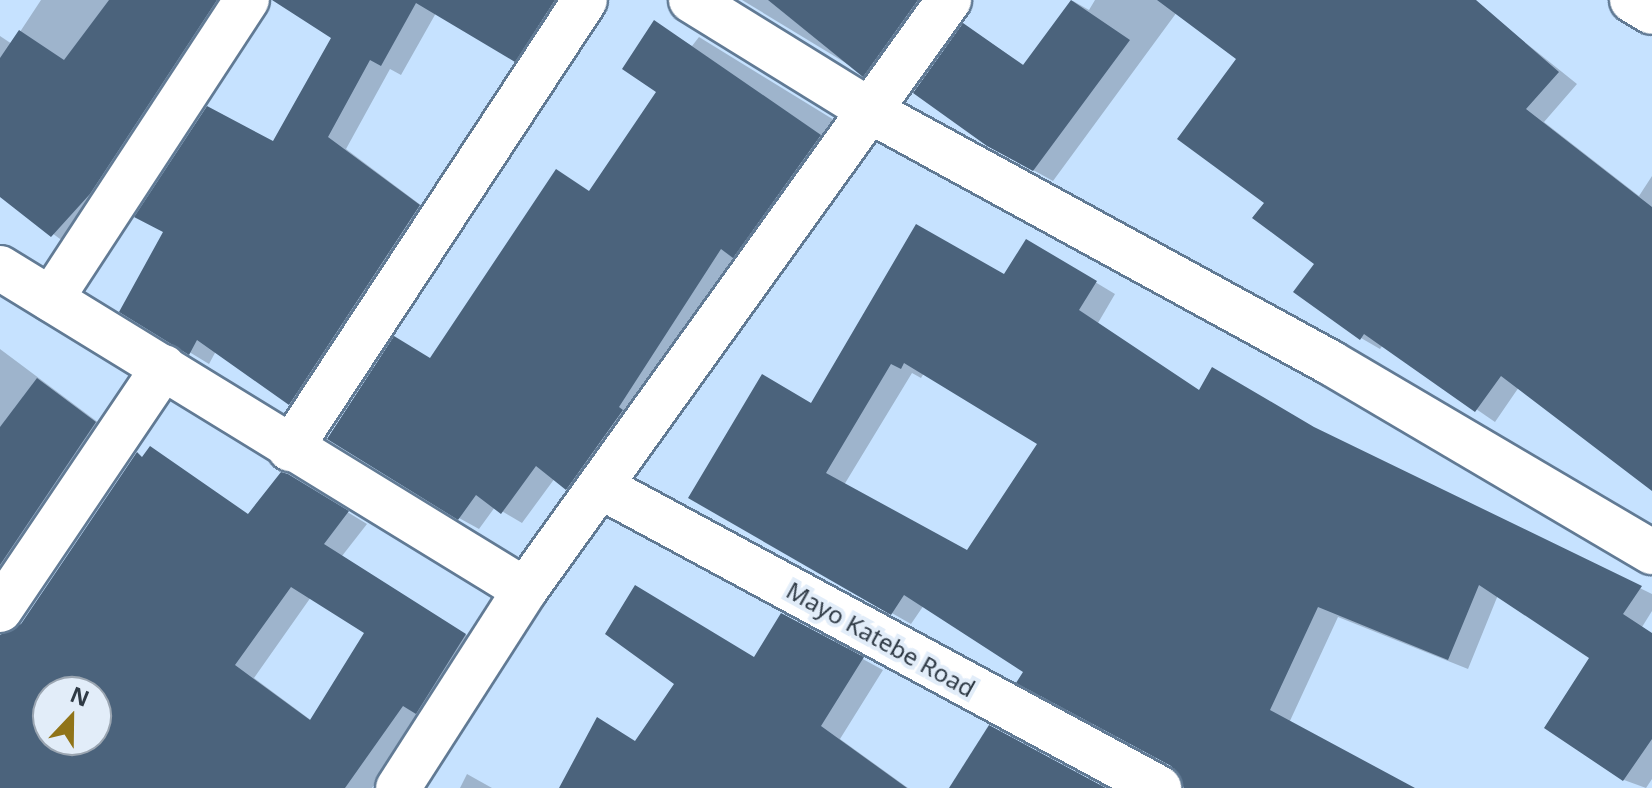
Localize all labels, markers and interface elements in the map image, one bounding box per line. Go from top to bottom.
street label: Mayo Katebe Road [782,575,980,703]
north arrow [32,676,112,756]
text: N [66,678,94,713]

